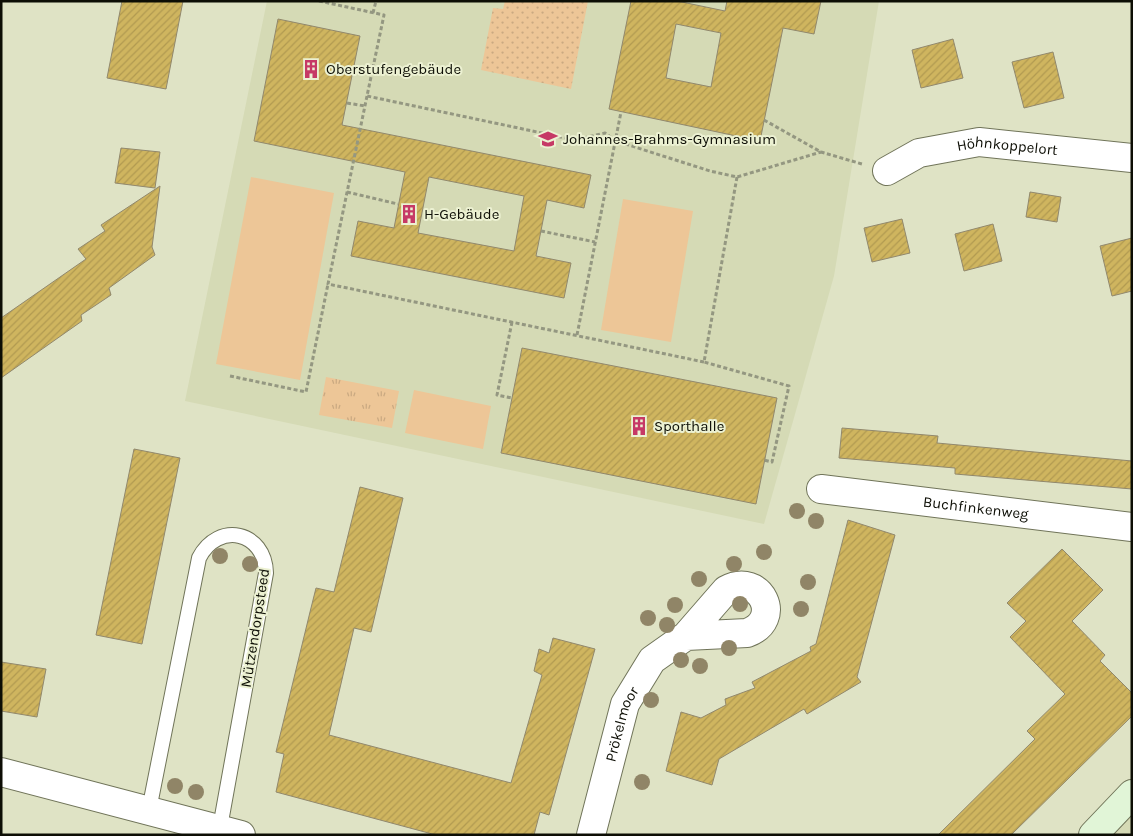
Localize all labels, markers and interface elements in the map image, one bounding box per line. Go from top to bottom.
building icon: Oberstufengebäude [300,58,322,80]
place label: Oberstufengebäude [326,60,461,78]
school or university icon: Johannes-Brahms-Gymnasium [537,128,559,150]
place label: Johannes-Brahms-Gymnasium [563,130,776,148]
street label: Höhnkoppelort [955,133,1059,159]
building icon: H-Gebäude [398,203,420,225]
place label: H-Gebäude [424,205,499,223]
building icon: Sporthalle [628,415,650,437]
place label: Sporthalle [654,417,725,435]
street label: Buchfinkenweg [922,493,1030,523]
street label: Mützendorpsteed [237,567,273,689]
street label: Prökelmoor [601,683,643,764]

